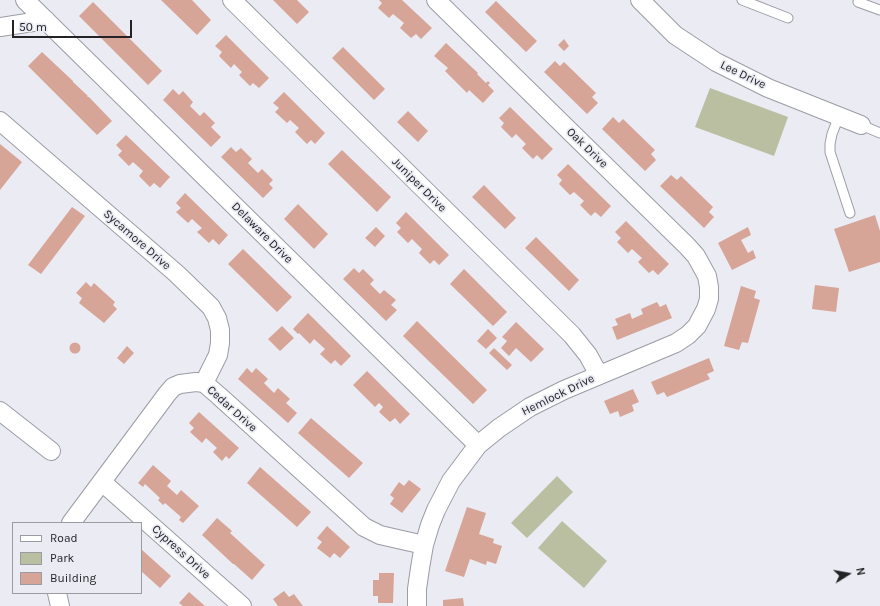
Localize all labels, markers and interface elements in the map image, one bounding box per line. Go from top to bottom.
scale bar [14,12,134,38]
text: 50 m [19,20,47,34]
street label: Lee Drive [718,58,768,92]
street label: Oak Drive [563,125,611,171]
street label: Juniper Drive [389,155,449,215]
street label: Delaware Drive [228,199,296,267]
street label: Sycamore Drive [100,207,174,273]
street label: Hemlock Drive [519,371,597,419]
street label: Cedar Drive [204,383,260,435]
legend [12,522,142,594]
street label: Cypress Drive [149,522,213,582]
text: Road [50,531,78,545]
text: Park [50,551,74,565]
north arrow [828,554,868,594]
text: N [853,566,867,577]
text: Building [50,571,96,585]

